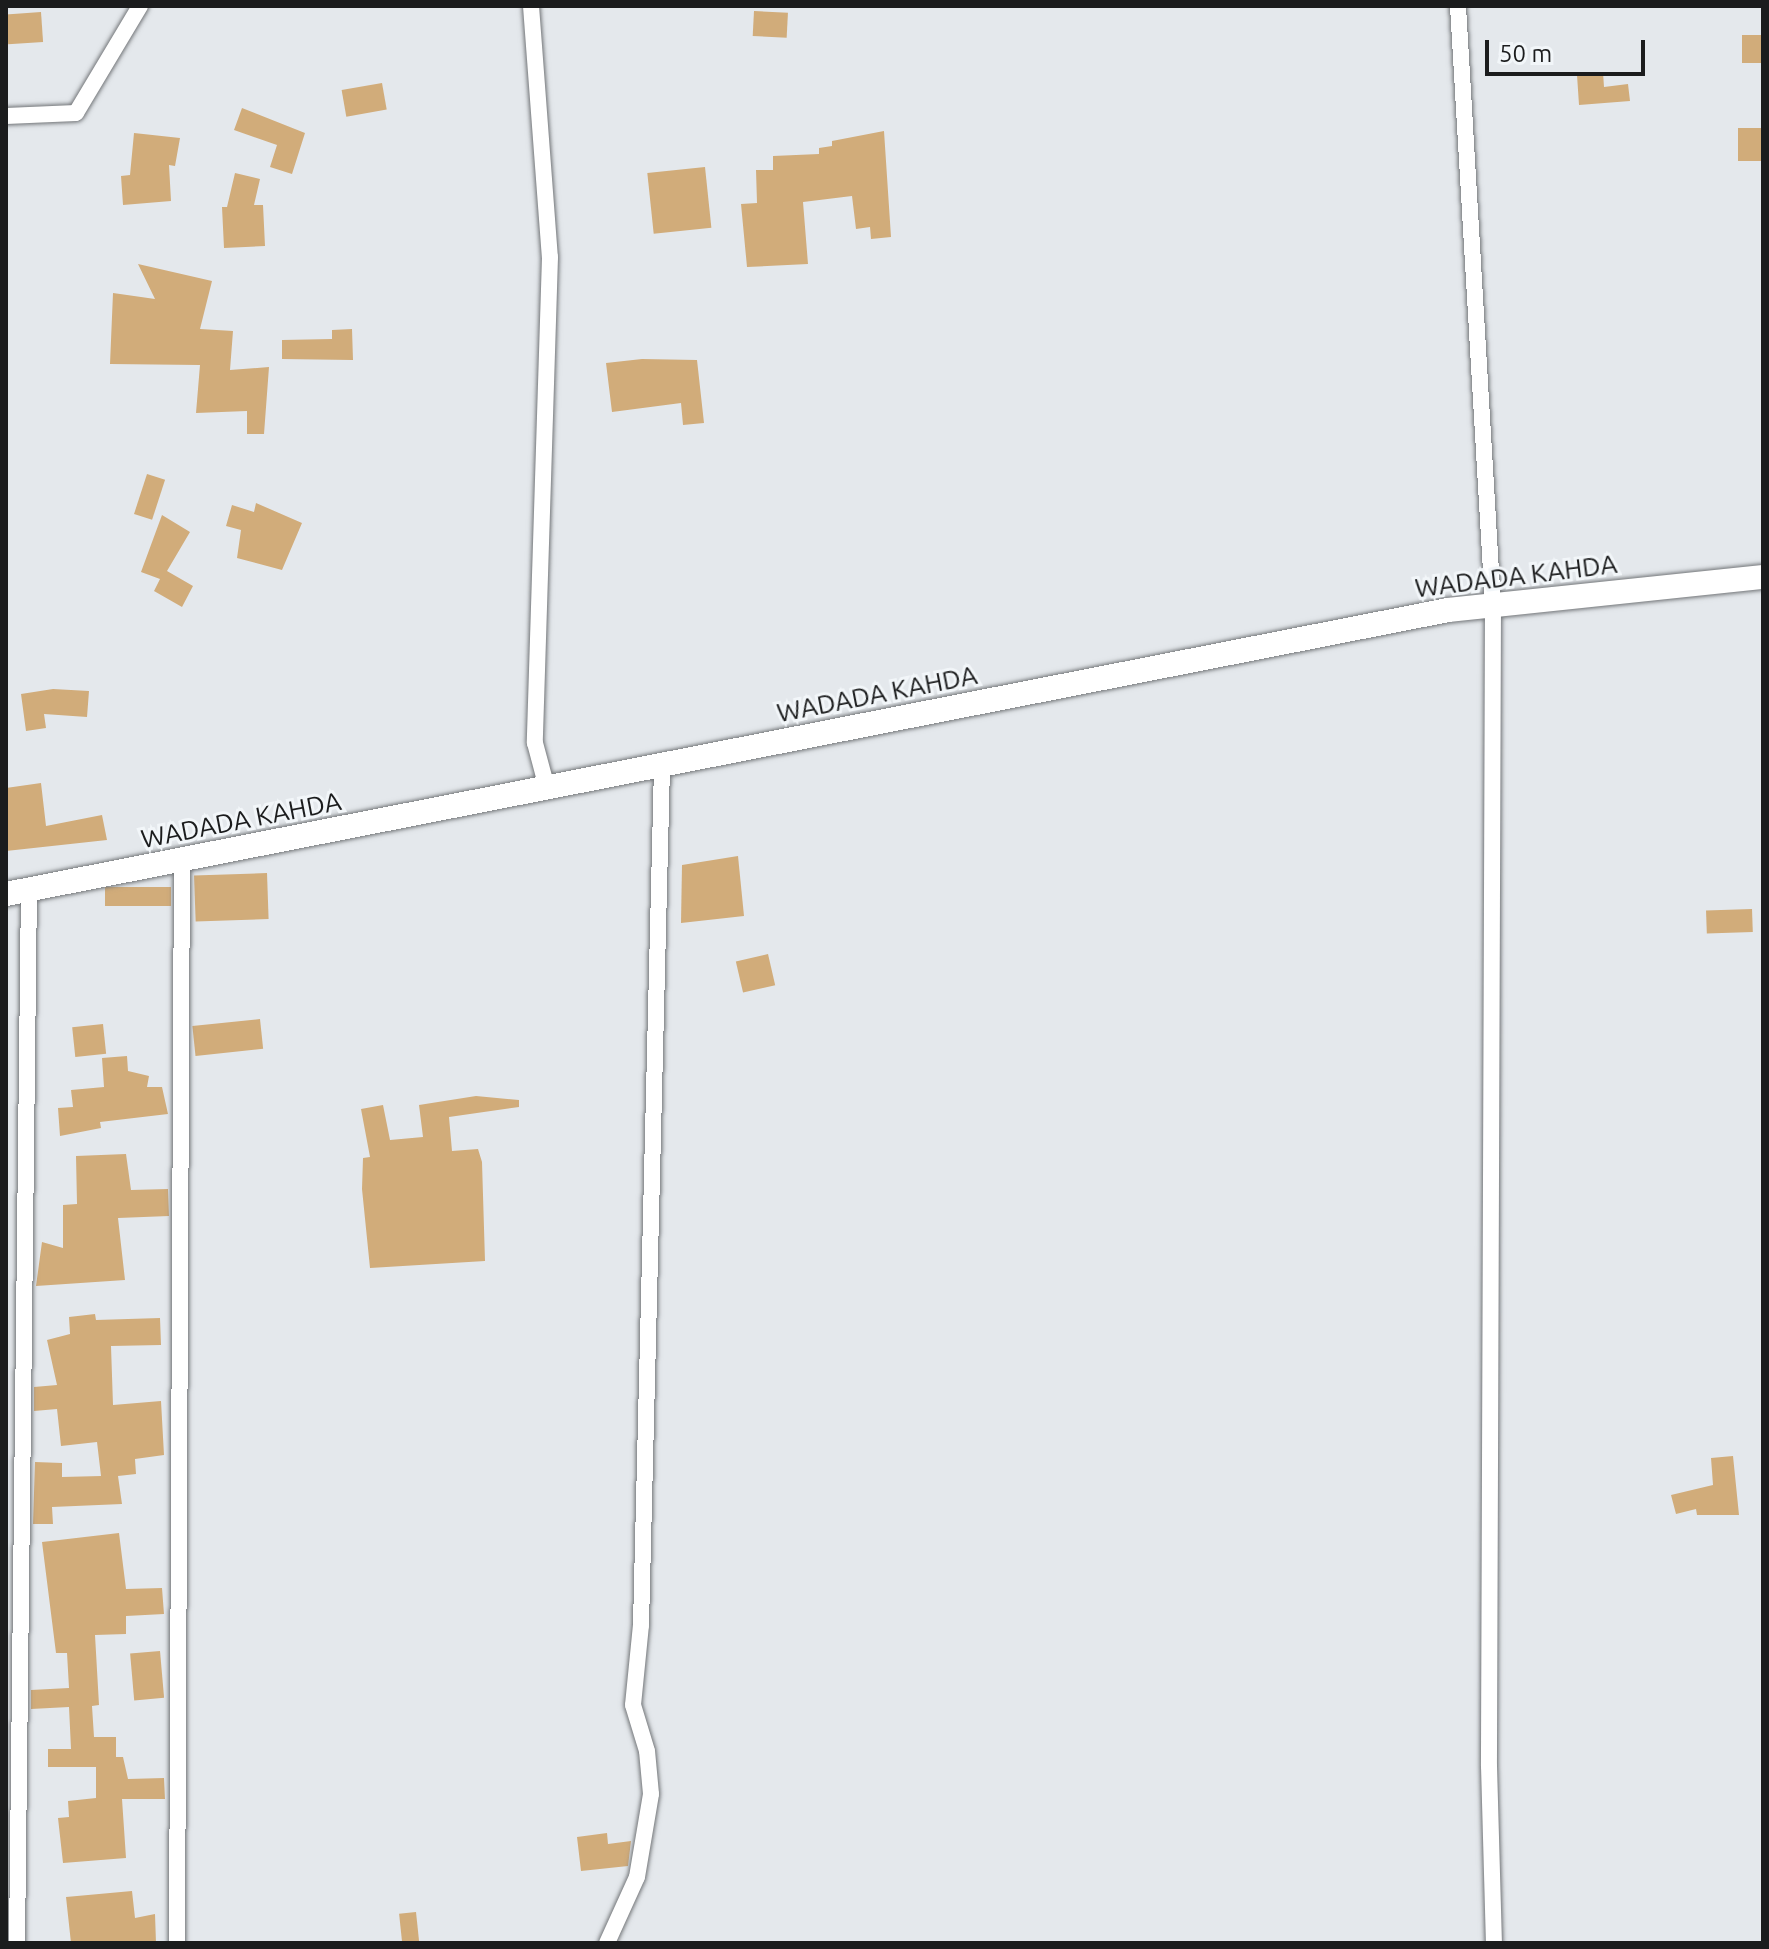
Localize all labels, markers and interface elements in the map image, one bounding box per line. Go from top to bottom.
scale bar [1489,24,1649,74]
text: 50 m [1499,40,1552,67]
street label: WADADA KAHDA [1413,548,1619,604]
street label: WADADA KAHDA [774,659,980,729]
street label: WADADA KAHDA [138,785,344,855]

